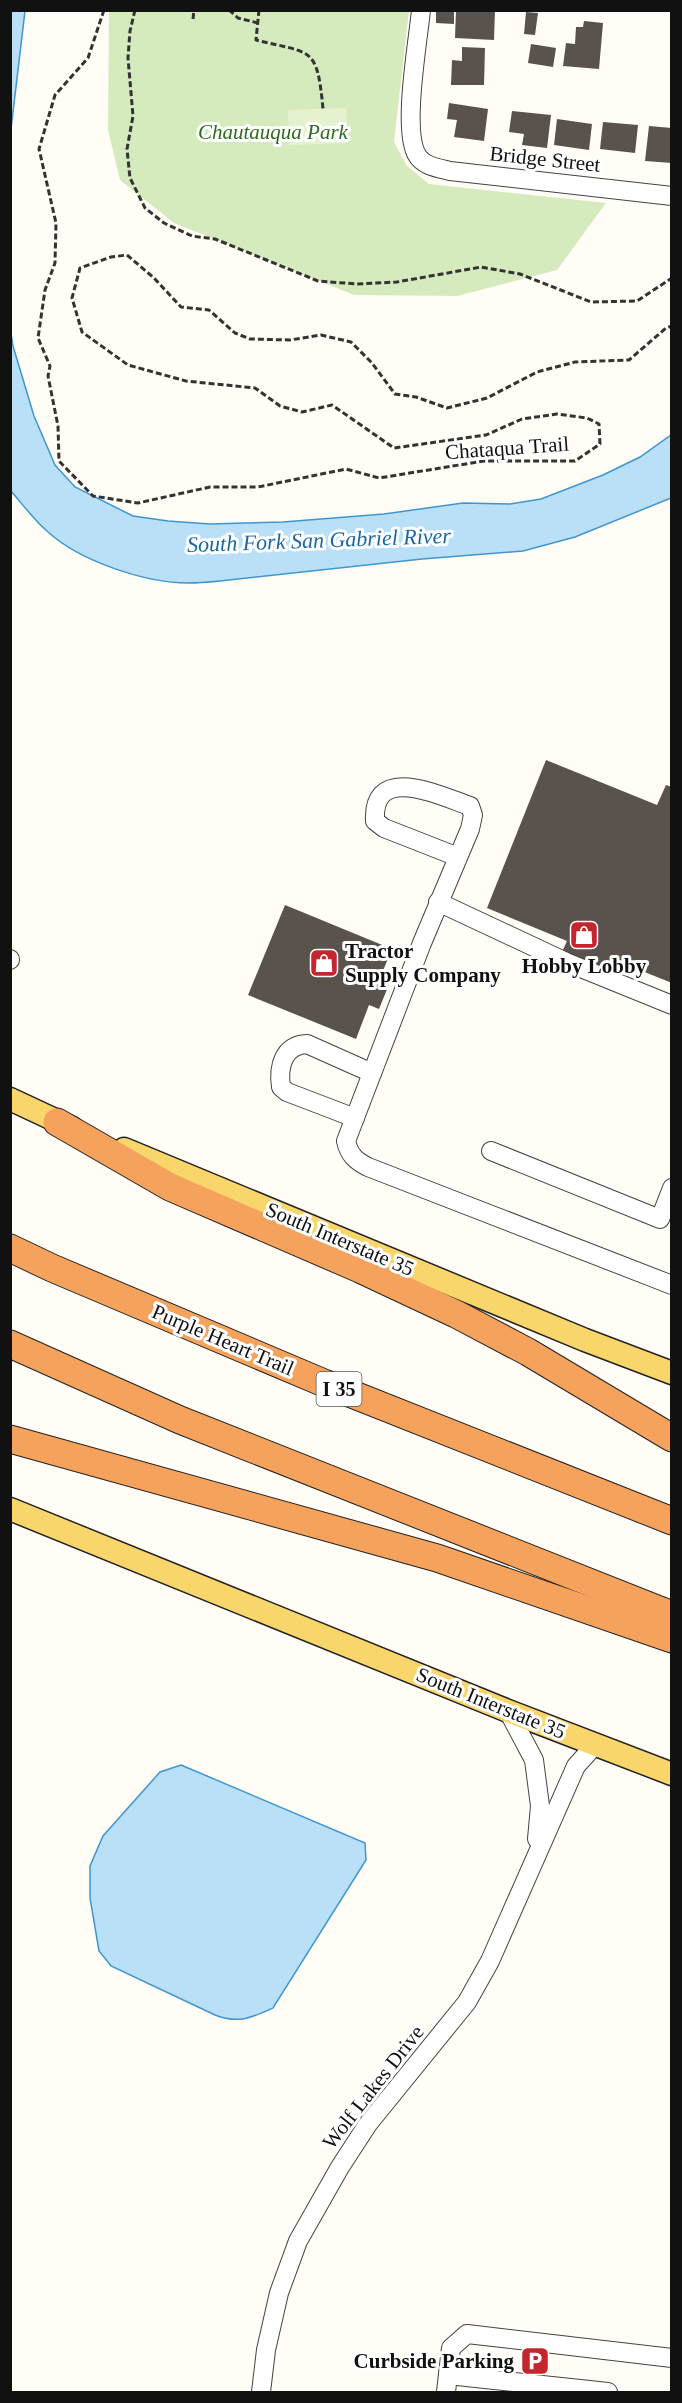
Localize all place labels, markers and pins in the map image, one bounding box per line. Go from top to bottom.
shop icon: Hobby Lobby [568,919,600,951]
place label: Tractor Supply Company [345,939,501,987]
shop icon: Tractor Supply Company [308,947,340,979]
place label: Hobby Lobby [522,954,647,978]
parking icon: Curbside Parking [519,2345,551,2377]
place label: Curbside Parking [354,2349,514,2373]

